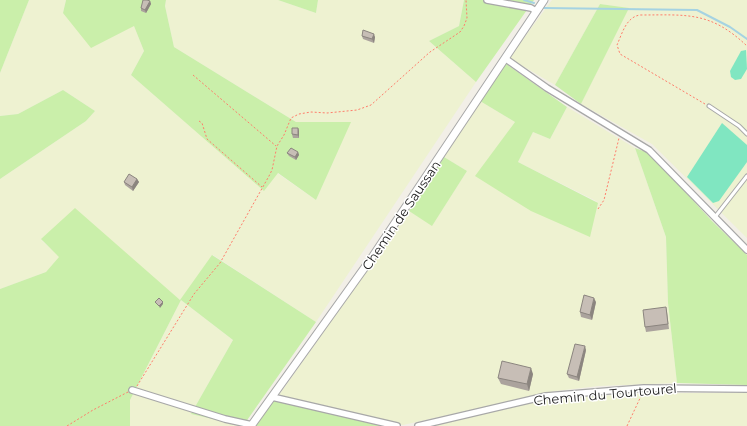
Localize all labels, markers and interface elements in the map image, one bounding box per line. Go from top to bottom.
street label: Chemin de Saussan [358,157,444,273]
street label: Chemin du Tourtourel [533,380,677,408]

